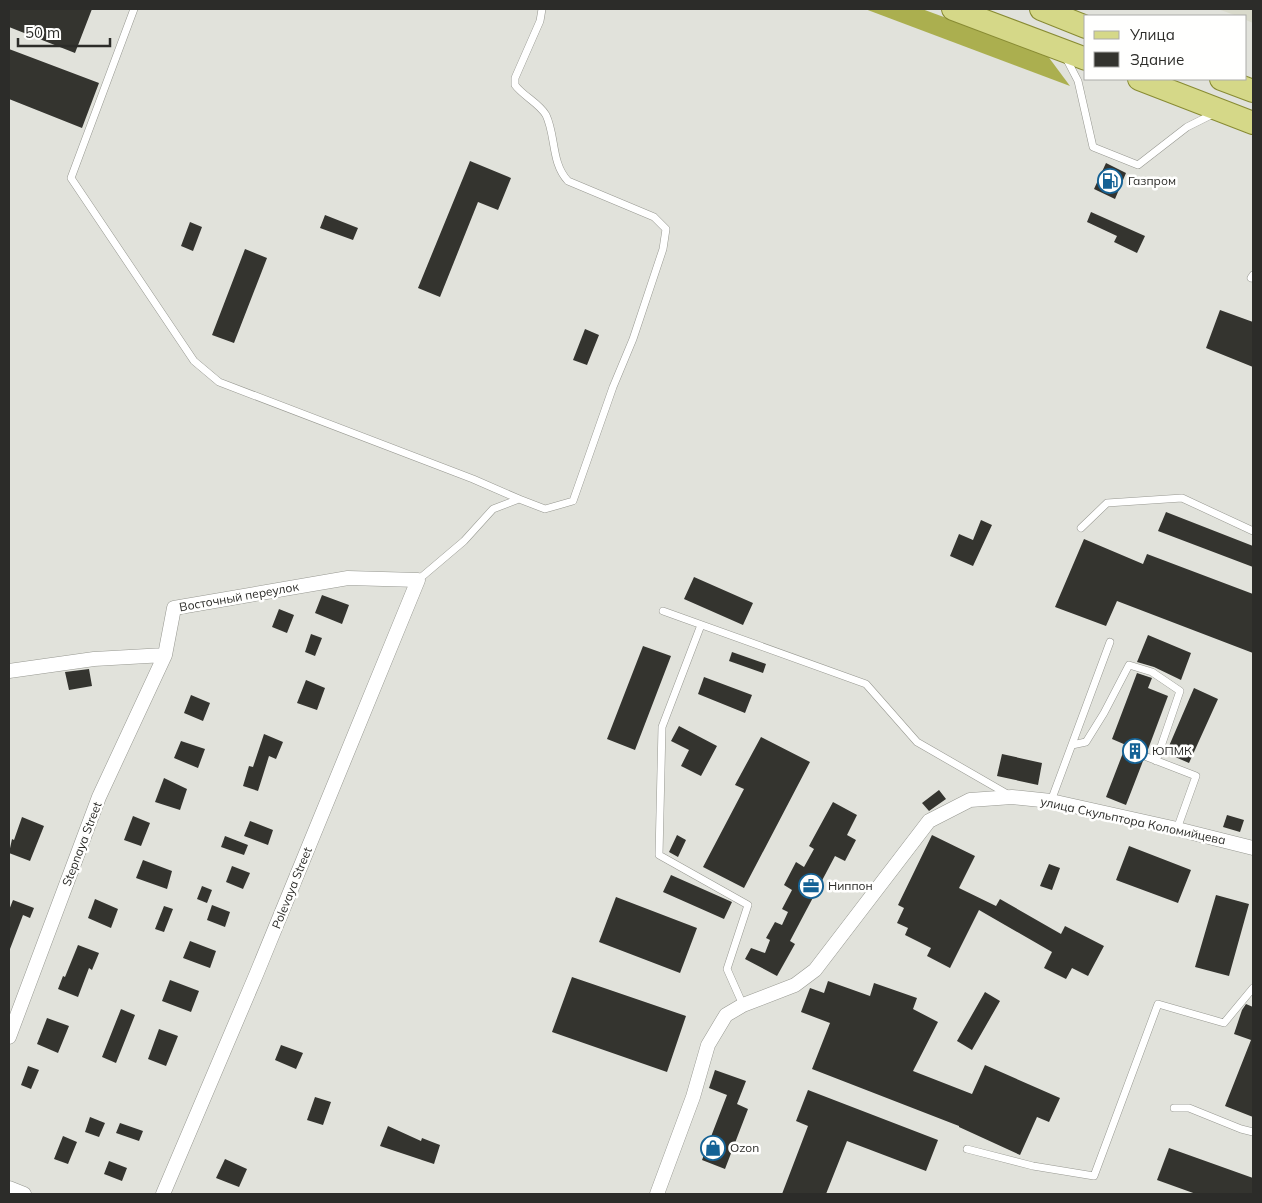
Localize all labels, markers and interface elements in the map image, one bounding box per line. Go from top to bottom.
scale bar [18,15,110,47]
legend [1084,15,1247,80]
text: 50 m [25,23,60,42]
text: Улица [1129,25,1175,44]
text: Здание [1130,50,1184,69]
fuel station icon: Газпром [1097,168,1123,194]
place label: Газпром [1128,173,1176,188]
street label: Восточный переулок [178,579,300,614]
building icon: ЮПМК [1122,738,1148,764]
place label: ЮПМК [1152,743,1192,758]
street label: улица Скульптора Коломийцева [1039,794,1227,847]
street label: Stepnaya Street [59,799,105,888]
street label: Polevaya Street [268,845,315,931]
office icon: Ниппон [798,873,824,899]
place label: Ниппон [828,878,873,893]
shop icon: Ozon [700,1135,726,1161]
place label: Ozon [730,1140,759,1155]

